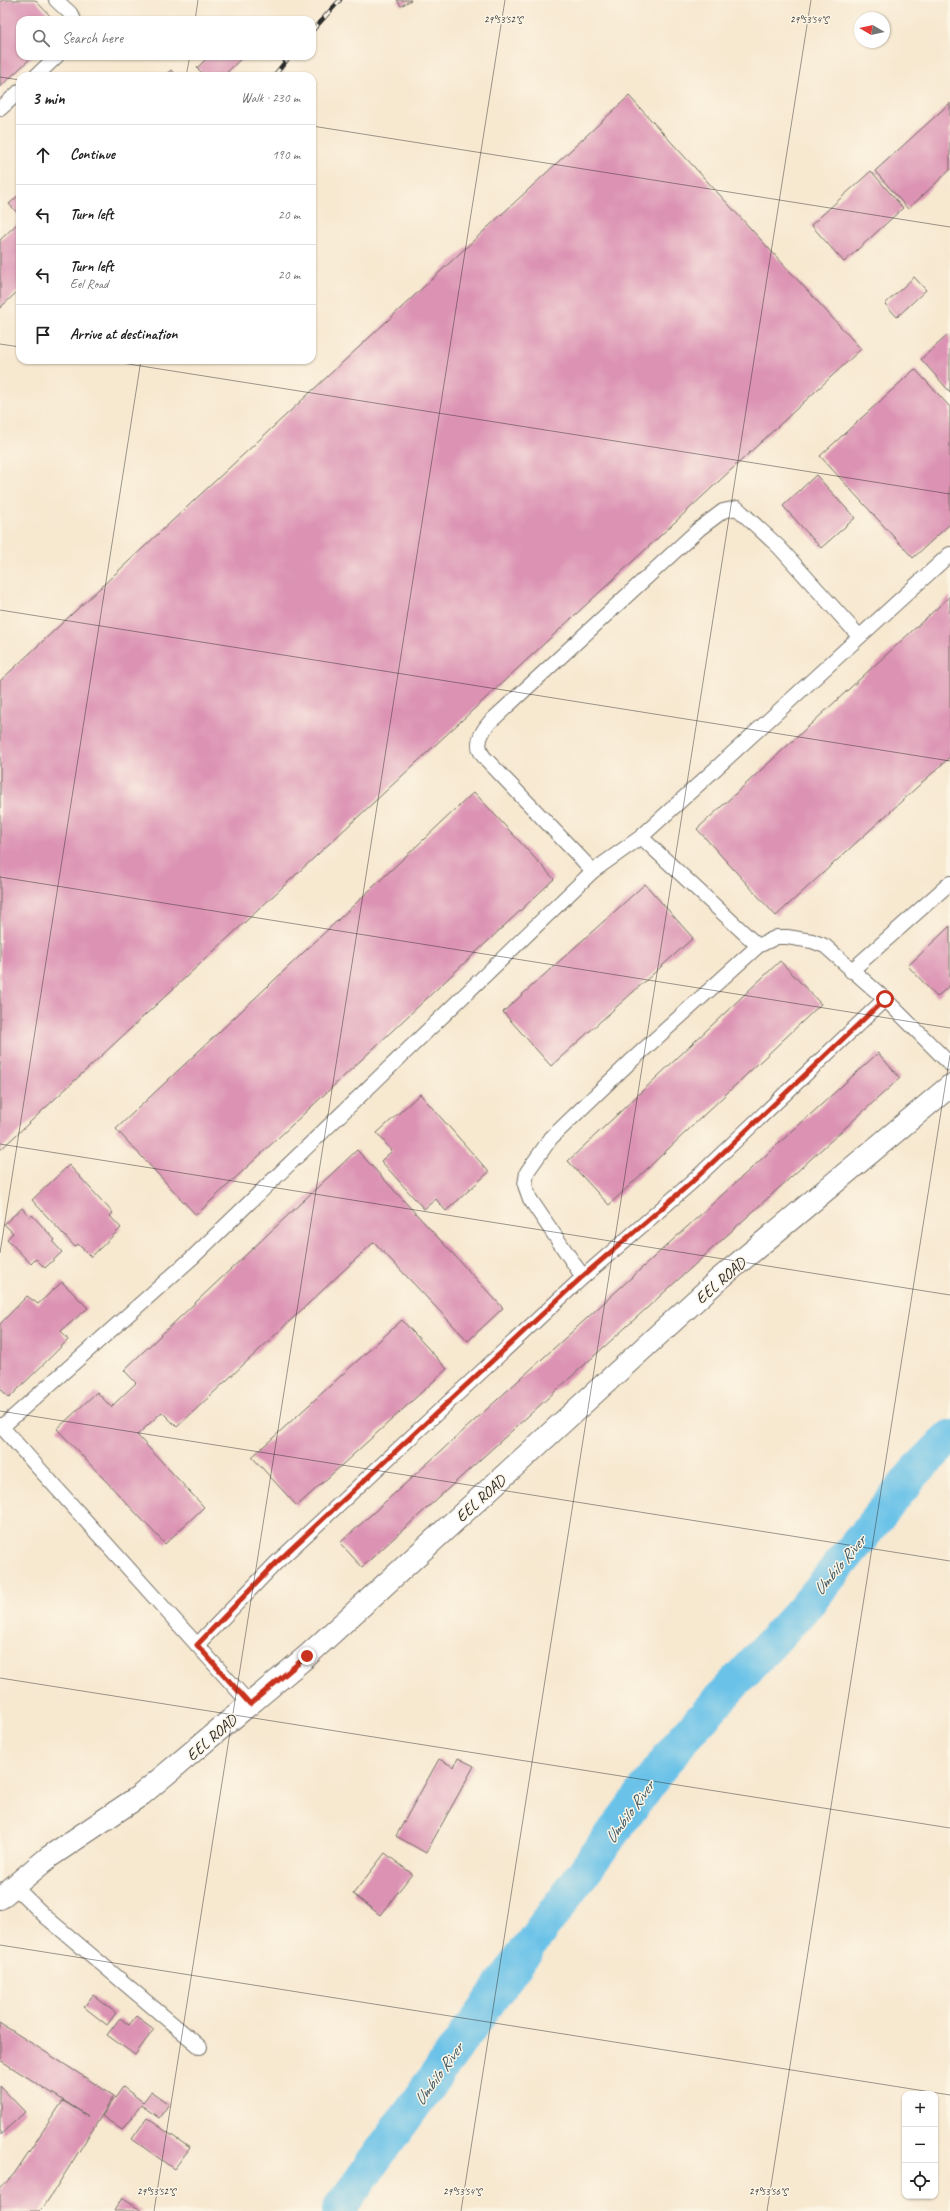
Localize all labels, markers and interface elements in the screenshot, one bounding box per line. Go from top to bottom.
north arrow [854,12,890,48]
text: 29°53'52"S [484,13,524,26]
text: 29°53'54"S [790,13,830,26]
search box [16,16,316,60]
icon: search [30,27,52,49]
text: Search here [62,29,123,48]
text: 3 min [32,88,65,109]
text: Walk · 230 m [241,90,300,106]
icon: ahead [32,144,54,166]
text: Continue [70,145,115,164]
text: 190 m [272,147,300,163]
icon: left [32,204,54,226]
text: Turn left [70,205,113,224]
text: 20 m [278,207,300,223]
text: Turn left [70,257,113,276]
icon: left [32,264,54,286]
text: 20 m [278,267,300,283]
text: Eel Road [70,276,108,292]
icon: arrive [32,324,54,346]
text: Arrive at destination [70,325,177,344]
route start [876,990,894,1008]
street label: EEL ROAD [691,1252,751,1308]
street label: EEL ROAD [451,1470,511,1526]
water label: Umbilo River [808,1529,872,1599]
route end [298,1647,316,1665]
street label: EEL ROAD [182,1709,242,1765]
water label: Umbilo River [600,1775,661,1847]
water label: Umbilo River [409,2037,470,2109]
map controls [902,2091,938,2199]
button: + [902,2091,938,2127]
button: − [902,2127,938,2163]
button: locate [902,2163,938,2199]
text: 29°53'52"S [137,2185,177,2198]
text: 29°53'54"S [443,2185,483,2198]
text: 29°53'56"S [749,2185,789,2198]

